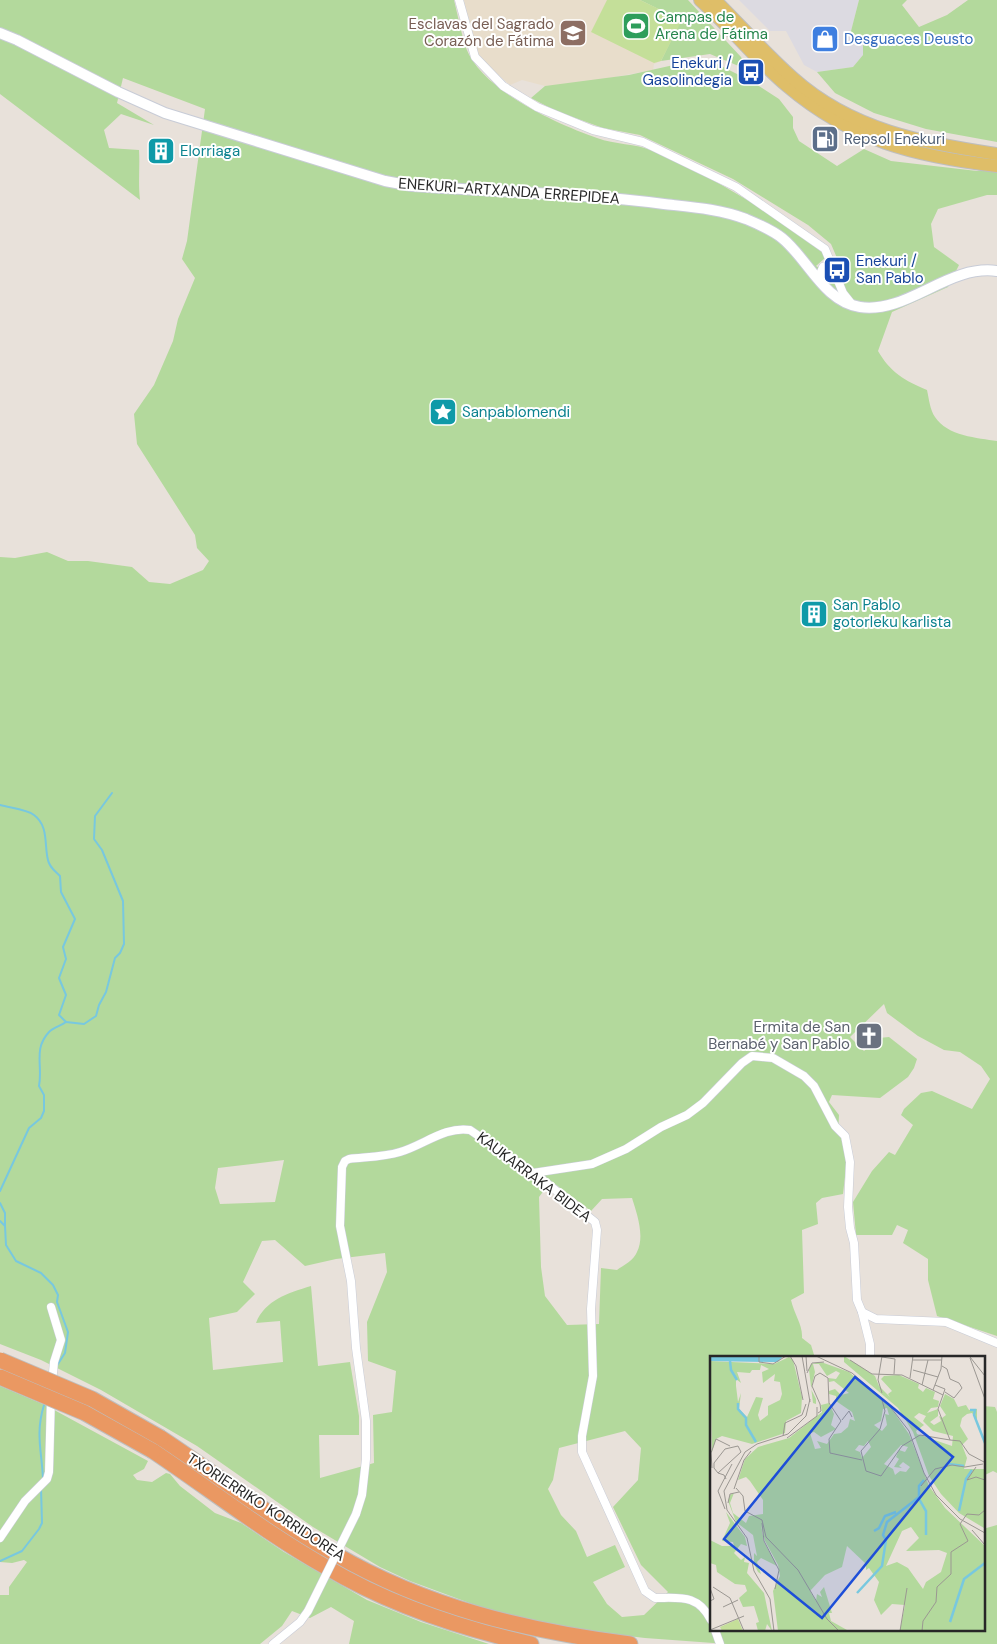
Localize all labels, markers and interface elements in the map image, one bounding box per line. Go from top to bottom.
place label: Campas de Arena de Fátima [655,7,768,44]
sports icon: Campas de Arena de Fátima [621,11,651,41]
place label: Esclavas del Sagrado Corazón de Fátima [408,14,554,51]
school or university icon: Esclavas del Sagrado Corazón de Fátima [558,18,588,48]
shop icon: Desguaces Deusto [810,24,840,54]
place label: Desguaces Deusto [844,29,973,49]
place label: Enekuri / Gasolindegia [642,53,732,90]
bus stop icon: Enekuri / Gasolindegia [736,57,766,87]
fuel station icon: Repsol Enekuri [810,124,840,154]
place label: Repsol Enekuri [844,129,945,149]
building icon: Elorriaga [146,136,176,166]
place label: Elorriaga [180,141,240,161]
street label: ENEKURI-ARTXANDA ERREPIDEA [398,173,620,209]
place label: Enekuri / San Pablo [856,251,924,288]
bus stop icon: Enekuri / San Pablo [822,255,852,285]
place icon: Sanpablomendi [428,397,458,427]
place label: Sanpablomendi [462,402,570,422]
place label: San Pablo gotorleku karlista [833,595,951,632]
building icon: San Pablo gotorleku karlista [799,599,829,629]
place label: Ermita de San Bernabé y San Pablo [708,1017,850,1054]
church icon: Ermita de San Bernabé y San Pablo [854,1021,884,1051]
street label: KAUKARRAKA BIDEA [473,1127,595,1227]
inset map [710,1356,984,1632]
street label: TXORIERRIKO KORRIDOREA [183,1448,349,1566]

